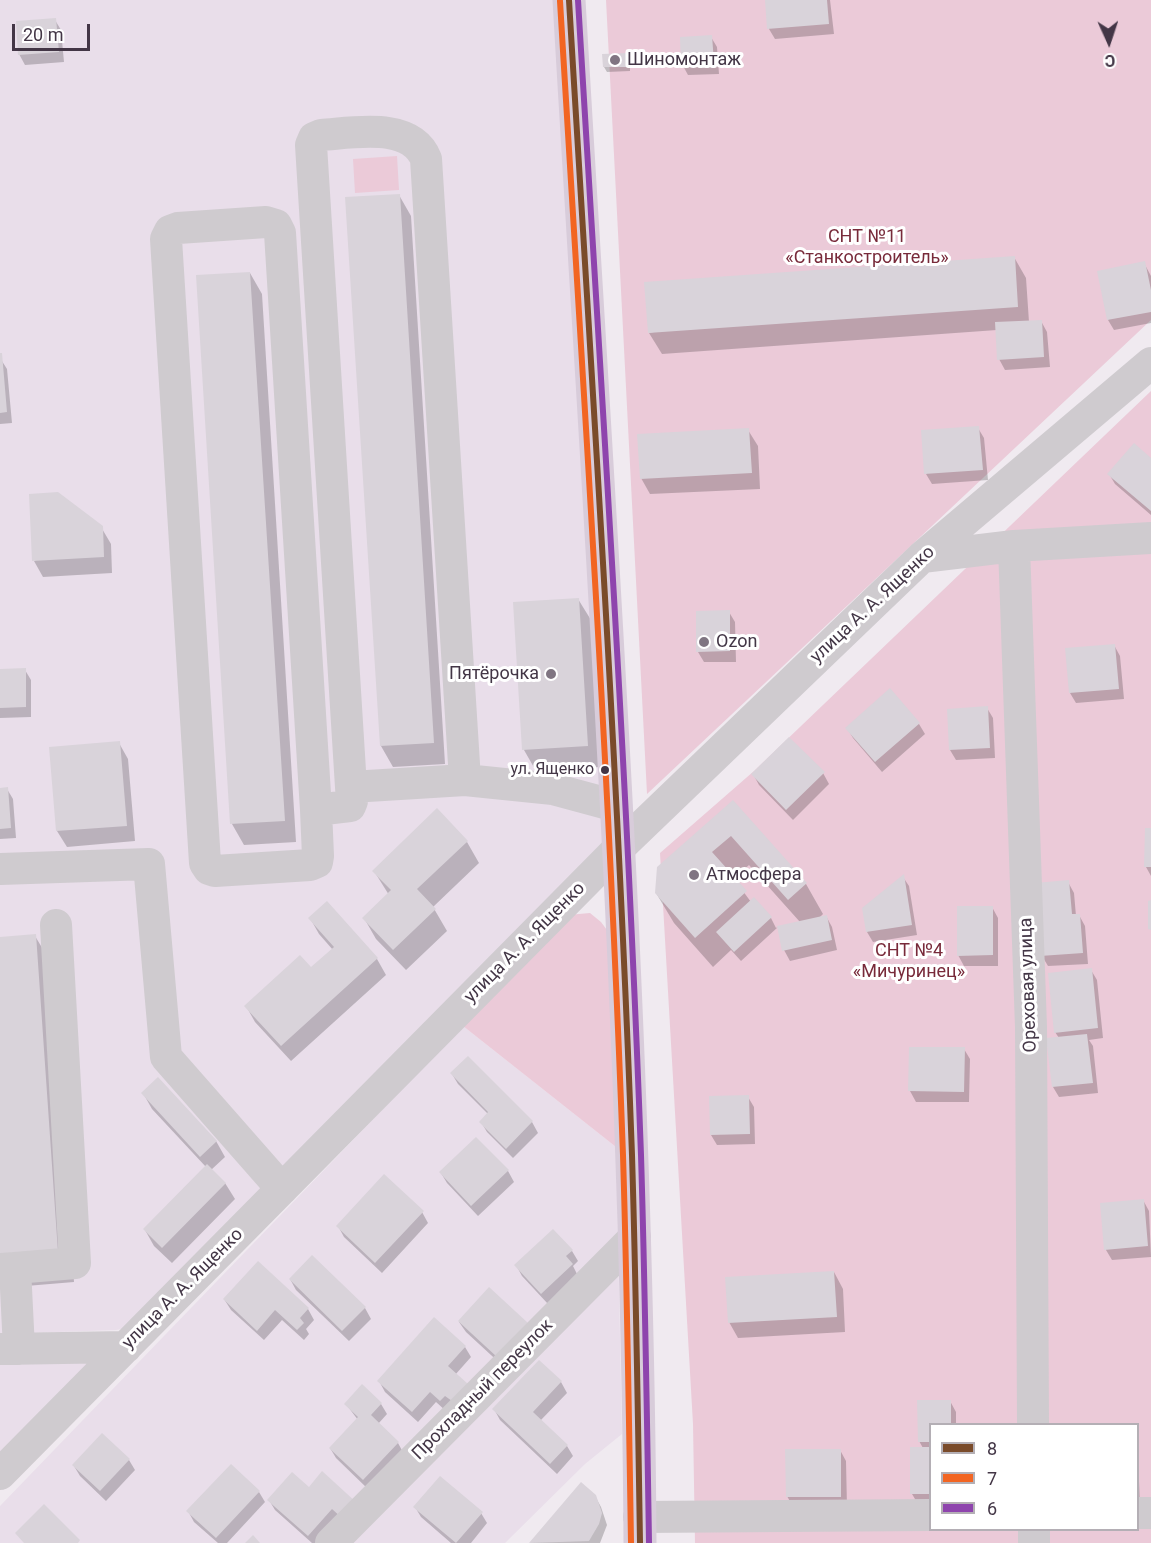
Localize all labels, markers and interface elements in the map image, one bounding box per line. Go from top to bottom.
scale bar [15,12,93,50]
north arrow [1079,12,1139,72]
text: 20 m [23,24,63,45]
place label: Шиномонтаж [627,49,741,71]
text: С [1104,51,1116,70]
marker: Шиномонтаж [608,53,622,67]
park label: СНТ №11 «Станкостроитель» [785,226,949,268]
street label: улица А. А. Ященко [806,542,940,668]
place label: Ozon [716,631,757,653]
marker: Ozon [697,635,711,649]
place label: Пятёрочка [449,663,539,685]
marker: Пятёрочка [544,667,558,681]
place label: ул. Ященко [510,760,594,780]
marker: ул. Ященко [599,764,611,776]
place label: Атмосфера [706,864,801,886]
marker: Атмосфера [687,868,701,882]
street label: улица А. А. Ященко [460,878,590,1008]
street label: Ореховая улица [1016,917,1042,1053]
park label: СНТ №4 «Мичуринец» [853,940,965,982]
street label: улица А. А. Ященко [118,1224,248,1354]
street label: Прохладный переулок [408,1315,558,1465]
legend [929,1423,1139,1531]
text: 8 [987,1438,997,1459]
text: 7 [987,1468,997,1489]
text: 6 [987,1498,997,1519]

